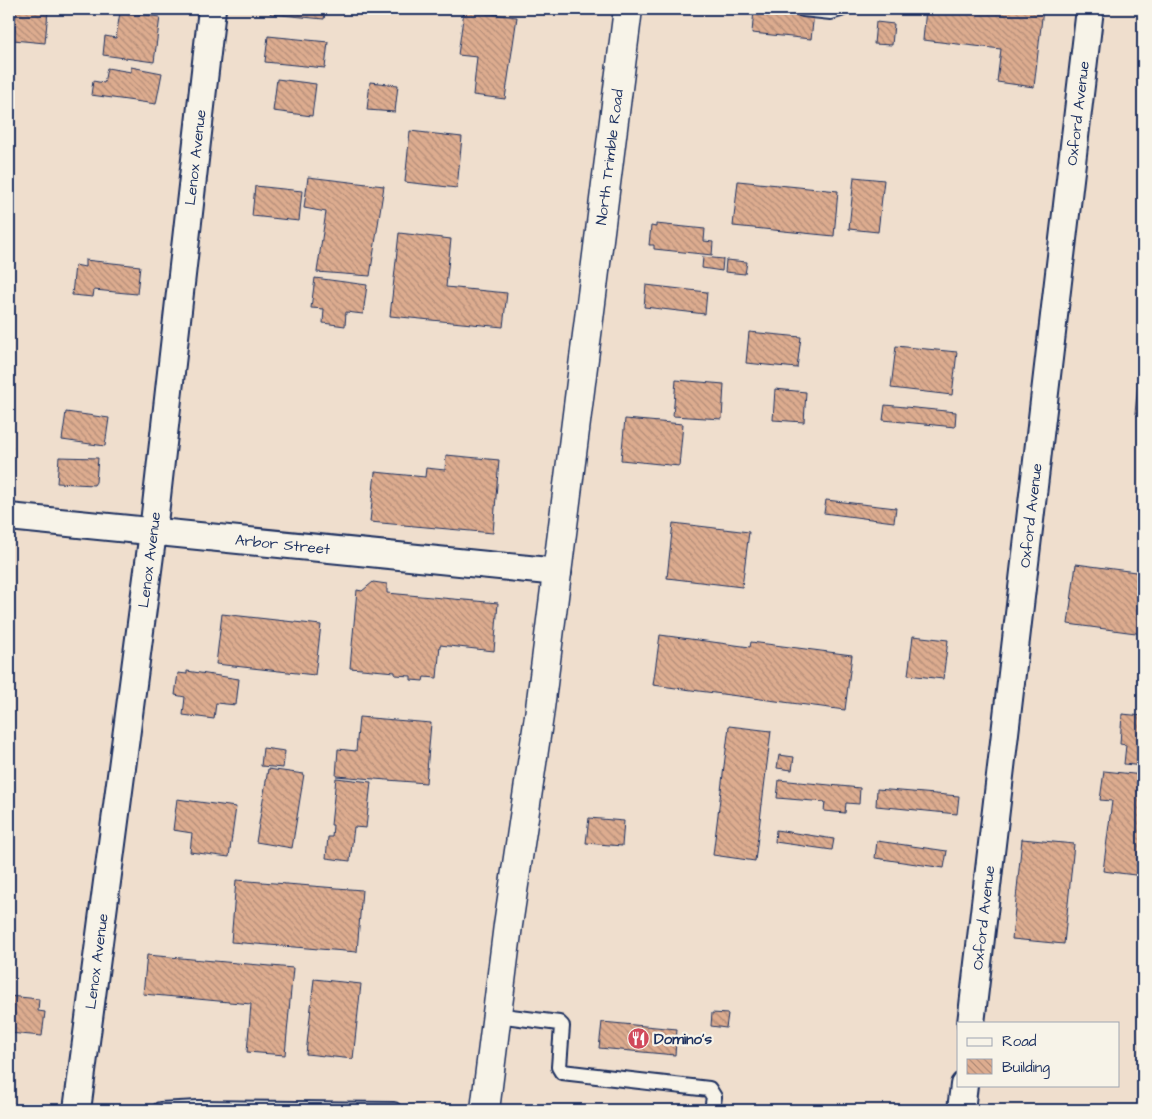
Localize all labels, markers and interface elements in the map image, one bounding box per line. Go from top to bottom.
street label: Oxford Avenue [1062,60,1095,167]
street label: North Trimble Road [591,88,629,226]
street label: Lenox Avenue [180,108,212,206]
street label: Oxford Avenue [1014,462,1048,569]
street label: Lenox Avenue [133,511,166,609]
street label: Arbor Street [234,530,331,560]
street label: Oxford Avenue [967,864,1000,971]
street label: Lenox Avenue [80,912,114,1010]
legend [957,1022,1120,1086]
restaurant icon: Domino's [626,1027,650,1051]
place label: Domino's [654,1029,712,1050]
text: Road [1002,1031,1037,1052]
text: Building [1002,1057,1050,1079]

